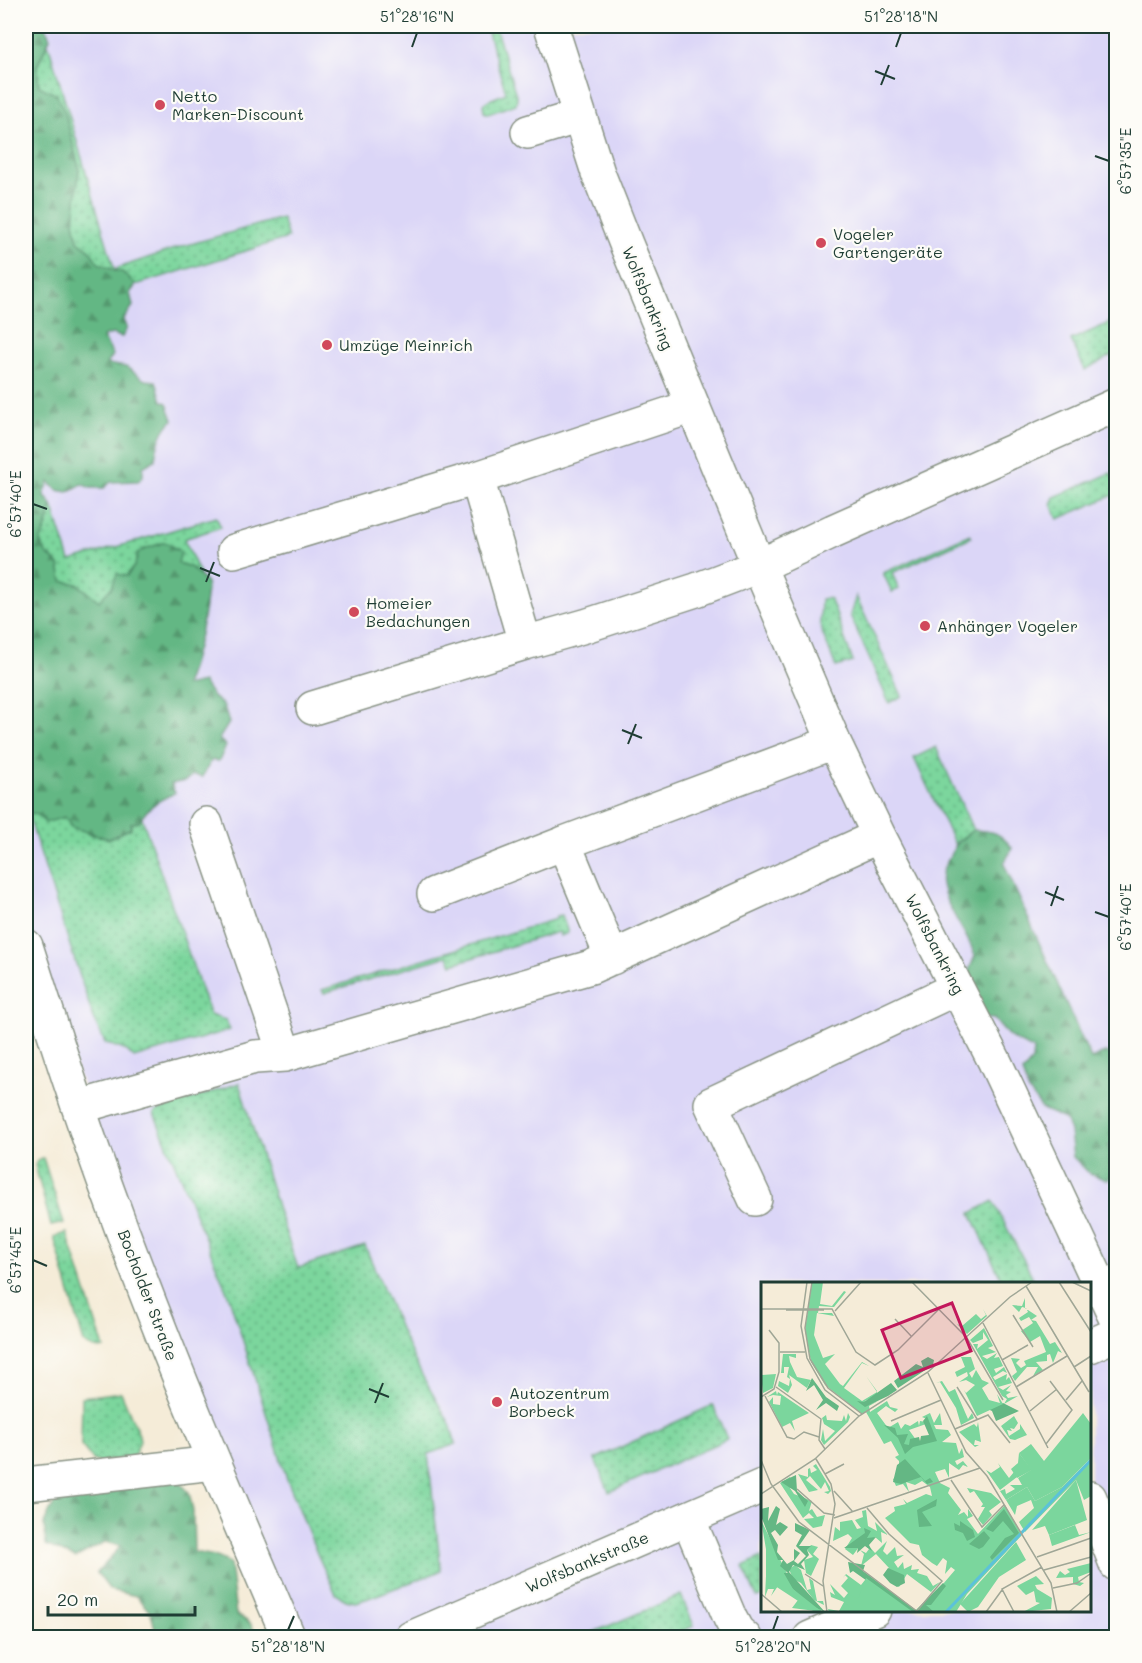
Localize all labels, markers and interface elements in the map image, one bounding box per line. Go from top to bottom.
text: 51°28'16"N [380,6,454,26]
text: 51°28'18"N [864,6,938,26]
place label: Netto Marken-Discount [172,85,304,124]
marker: Netto Marken-Discount [153,98,167,112]
text: 6°57'35"E [1115,127,1135,194]
place label: Vogeler Gartengeräte [833,223,943,262]
marker: Vogeler Gartengeräte [814,236,828,250]
street label: Wolfsbankring [618,243,679,353]
place label: Umzüge Meinrich [339,334,472,355]
marker: Umzüge Meinrich [320,338,334,352]
text: 6°57'40"E [5,470,25,538]
place label: Homeier Bedachungen [366,592,470,631]
marker: Homeier Bedachungen [347,605,361,619]
place label: Anhänger Vogeler [937,615,1078,636]
marker: Anhänger Vogeler [918,619,932,633]
text: 6°57'40"E [1115,883,1135,951]
street label: Wolfsbankring [901,890,970,998]
text: 6°57'45"E [5,1226,25,1293]
street label: Bocholder Straße [114,1226,183,1363]
inset map [761,1282,1091,1612]
place label: Autozentrum Borbeck [509,1382,610,1421]
marker: Autozentrum Borbeck [490,1395,504,1409]
street label: Wolfsbankstraße [522,1526,652,1597]
scale bar [48,1579,195,1617]
text: 20 m [57,1587,98,1611]
text: 51°28'18"N [251,1636,325,1656]
text: 51°28'20"N [735,1636,811,1656]

